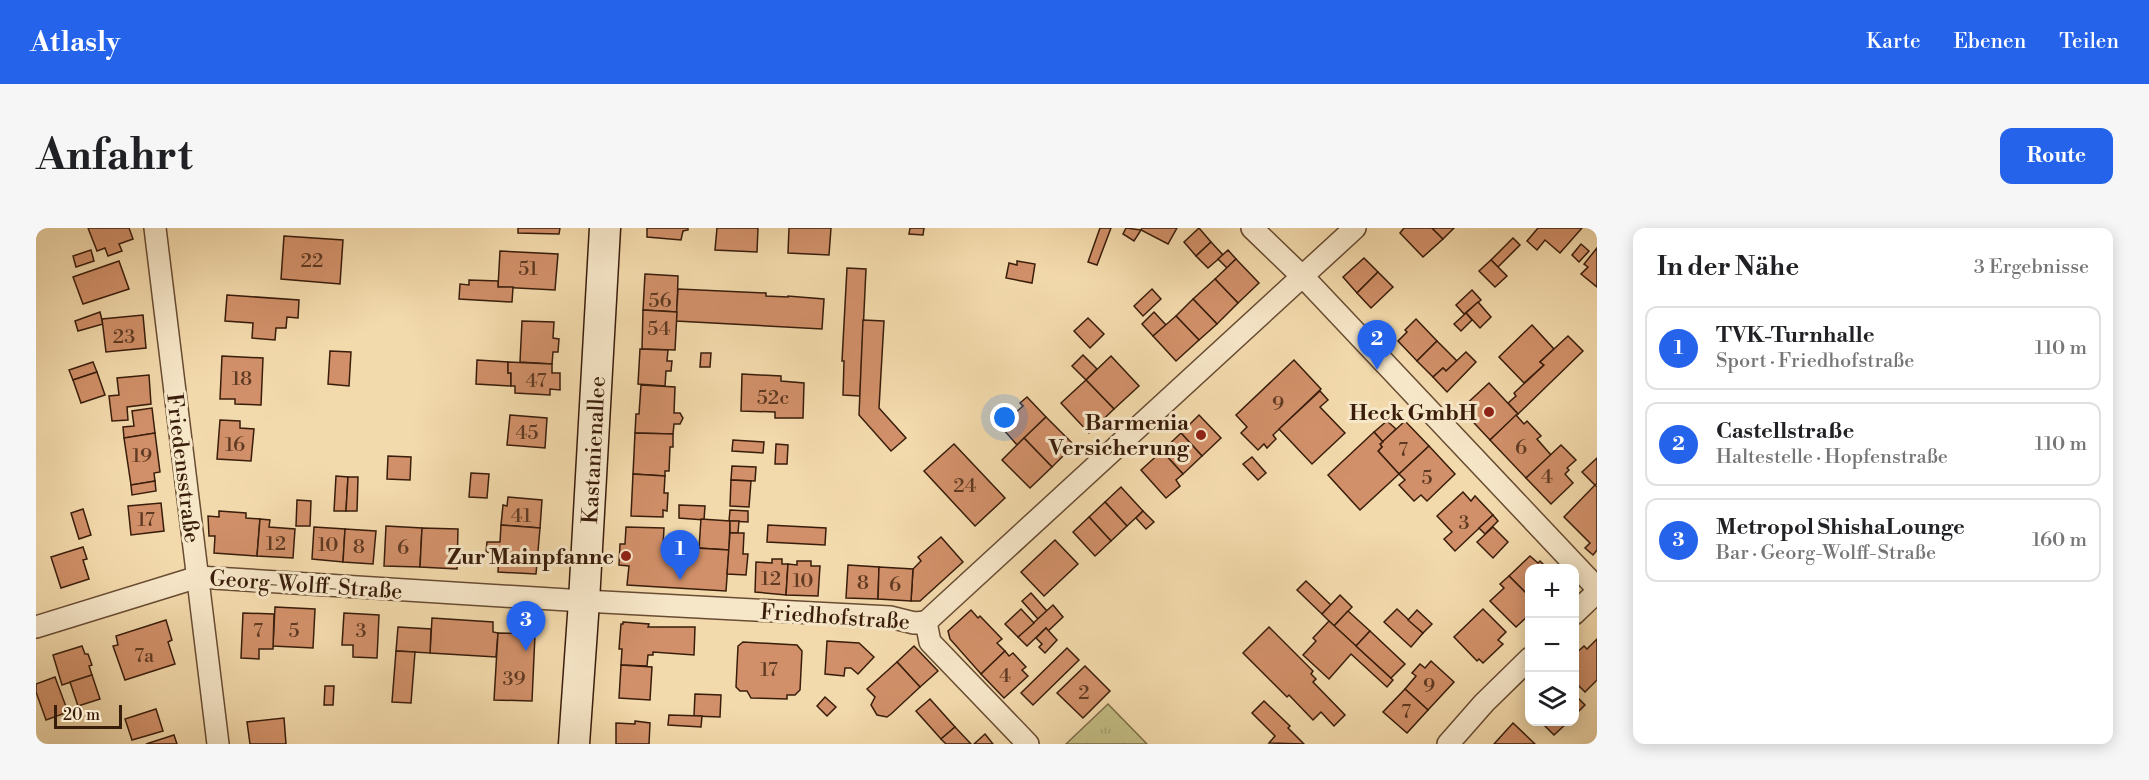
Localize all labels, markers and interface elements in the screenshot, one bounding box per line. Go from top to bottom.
text: Atlasly [30,25,120,60]
text: Karte [1866,29,1921,55]
text: Ebenen [1954,29,2026,55]
text: Teilen [2059,29,2119,55]
button: Route [2000,128,2113,184]
text: Anfahrt [36,130,193,183]
house number: 22 [301,249,323,274]
text: In der Nähe [1657,251,1799,283]
text: 3 Ergebnisse [1974,255,2089,280]
house number: 51 [518,257,538,282]
house number: 56 [648,289,672,314]
house number: 54 [647,317,671,342]
pin: 2 [1358,320,1396,370]
text: TVK-Turnhalle [1716,322,1875,349]
house number: 23 [113,325,135,350]
text: 1 [1674,336,1683,361]
text: 110 m [2035,336,2087,361]
text: Sport · Friedhofstraße [1716,349,1914,374]
house number: 18 [232,367,252,392]
house number: 47 [525,369,547,394]
street label: Kastanienallee [577,375,612,525]
house number: 52c [757,386,789,411]
street label: Friedensstraße [160,392,205,545]
house number: 9 [1272,392,1284,417]
place label: Heck GmbH [1349,400,1477,427]
your location [990,403,1019,432]
marker: Heck GmbH [1482,405,1496,419]
place label: Barmenia Versicherung [1048,410,1190,462]
text: Castellstraße [1716,418,1854,445]
house number: 45 [516,421,538,446]
marker: Barmenia Versicherung [1194,428,1208,442]
text: 2 [1672,432,1685,457]
text: 110 m [2035,432,2087,457]
house number: 16 [225,433,245,458]
house number: 6 [1515,436,1527,461]
house number: 7 [1398,438,1408,463]
house number: 19 [132,444,152,469]
text: Haltestelle · Hopfenstraße [1716,445,1948,470]
house number: 4 [1541,465,1553,490]
house number: 5 [1421,466,1433,491]
house number: 24 [953,474,977,499]
house number: 41 [511,504,532,529]
house number: 17 [137,508,155,533]
house number: 3 [1458,511,1470,536]
text: Metropol ShishaLounge [1716,514,1965,541]
text: 3 [1672,528,1685,553]
text: 160 m [2032,528,2087,553]
pin: 1 [660,530,700,580]
house number: 12 [266,532,286,557]
house number: 10 [317,533,339,558]
house number: 8 [353,535,365,560]
house number: 6 [397,536,409,561]
text: Bar · Georg-Wolff-Straße [1716,541,1936,566]
place label: Zur Mainpfanne [447,544,614,571]
marker: Zur Mainpfanne [619,549,633,563]
map controls [1525,564,1579,726]
button: + [1525,564,1579,618]
street label: Georg-Wolff-Straße [209,565,403,606]
house number: 12 [761,567,781,592]
house number: 10 [792,569,814,594]
house number: 8 [857,571,869,596]
house number: 6 [889,573,901,598]
street label: Friedhofstraße [759,599,911,636]
pin: 3 [506,602,546,651]
button: − [1525,618,1579,672]
house number: 7 [253,619,263,644]
house number: 5 [288,619,300,644]
house number: 3 [355,619,367,644]
house number: 7a [134,644,155,669]
house number: 17 [760,658,778,683]
house number: 4 [999,664,1011,689]
house number: 39 [502,667,526,692]
button: layers [1525,672,1579,726]
house number: 9 [1423,674,1435,699]
house number: 2 [1078,681,1090,706]
house number: 7 [1401,700,1411,725]
scale bar [54,702,122,730]
text: 20 m [63,705,100,725]

